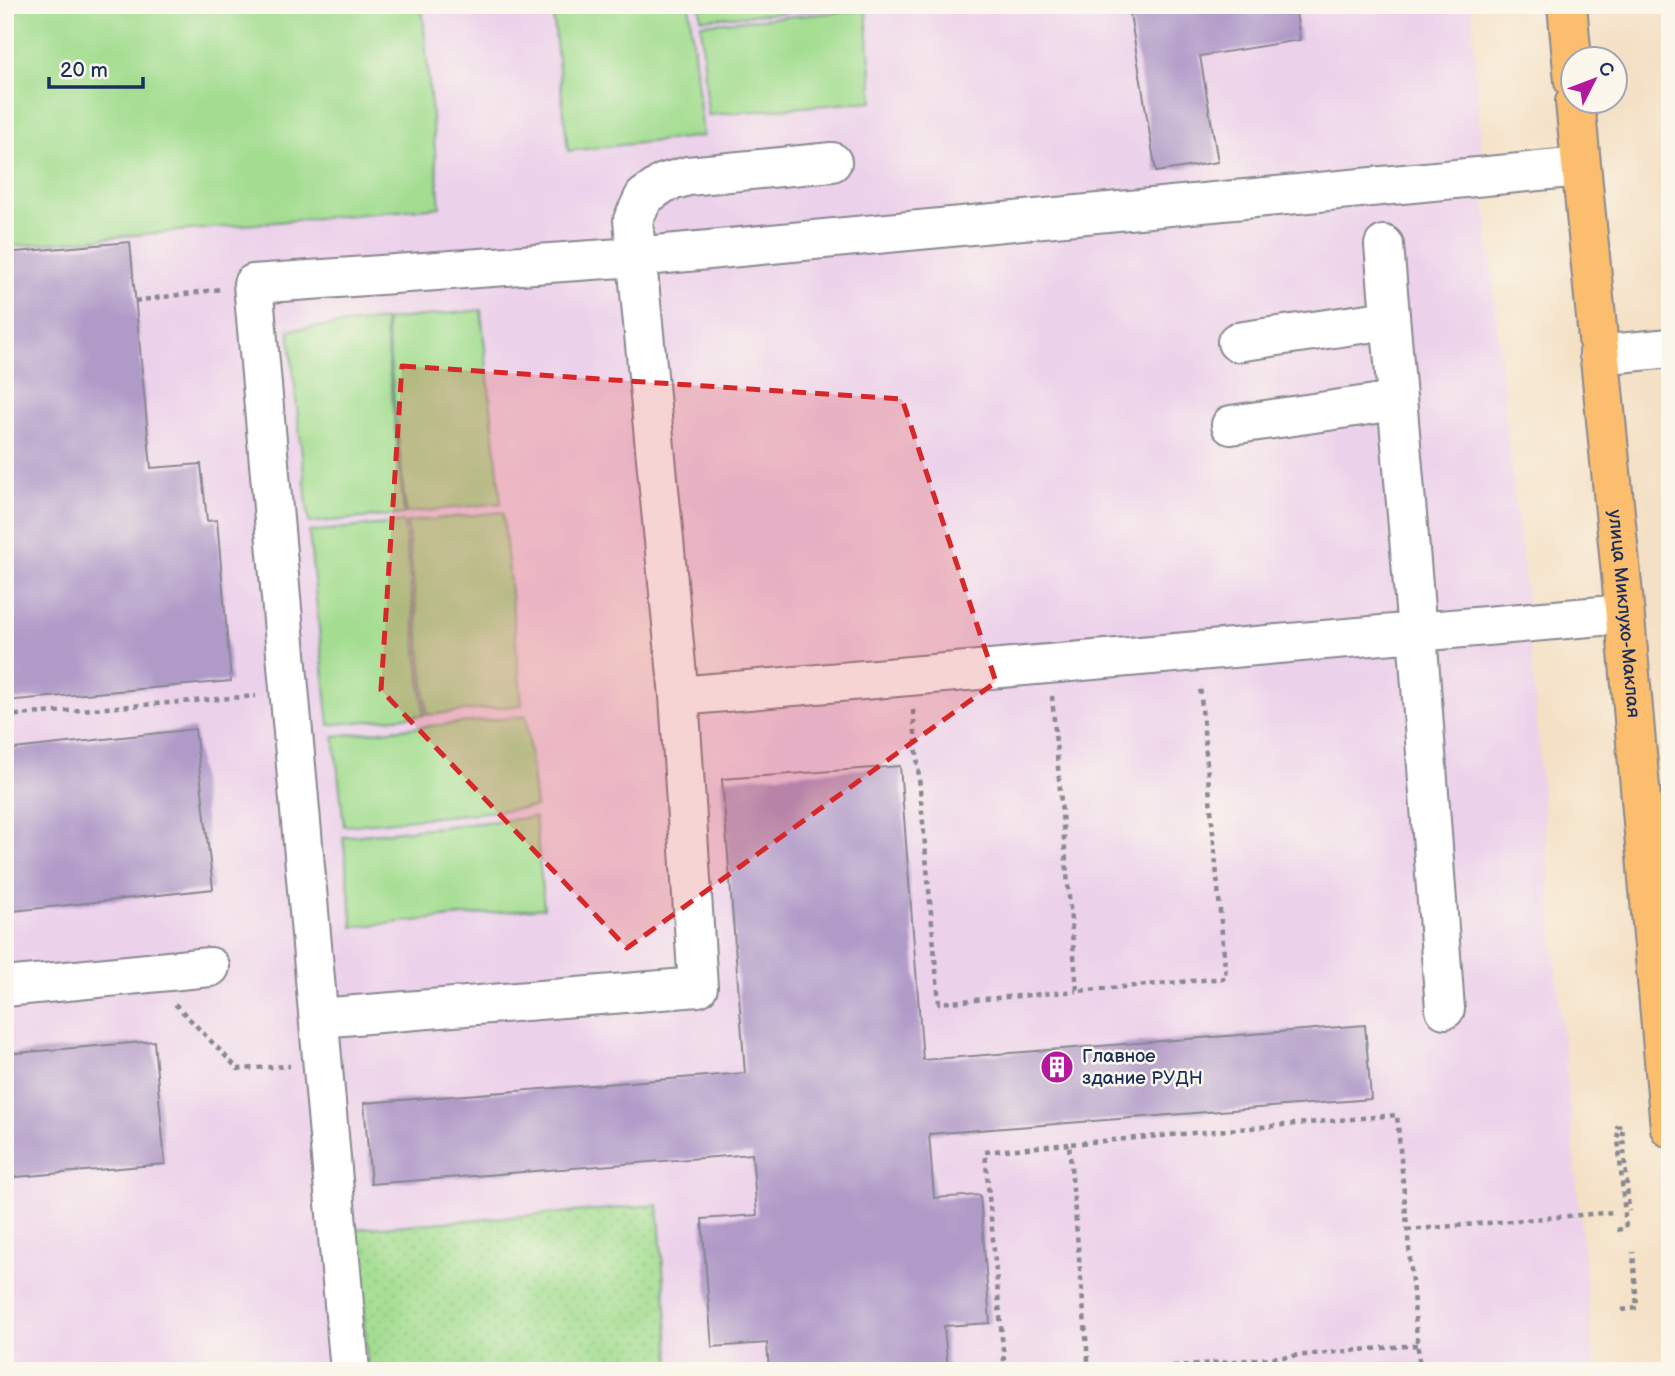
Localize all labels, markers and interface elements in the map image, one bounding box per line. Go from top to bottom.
scale bar [49,46,144,90]
north arrow [1560,46,1630,116]
text: С [1593,57,1618,82]
text: 20 m [60,58,108,83]
street label: улица Миклухо-Маклая [1603,508,1645,719]
place label: Главное здание РУДН [1082,1045,1203,1090]
building icon: Главное здание РУДН [1038,1048,1076,1086]

